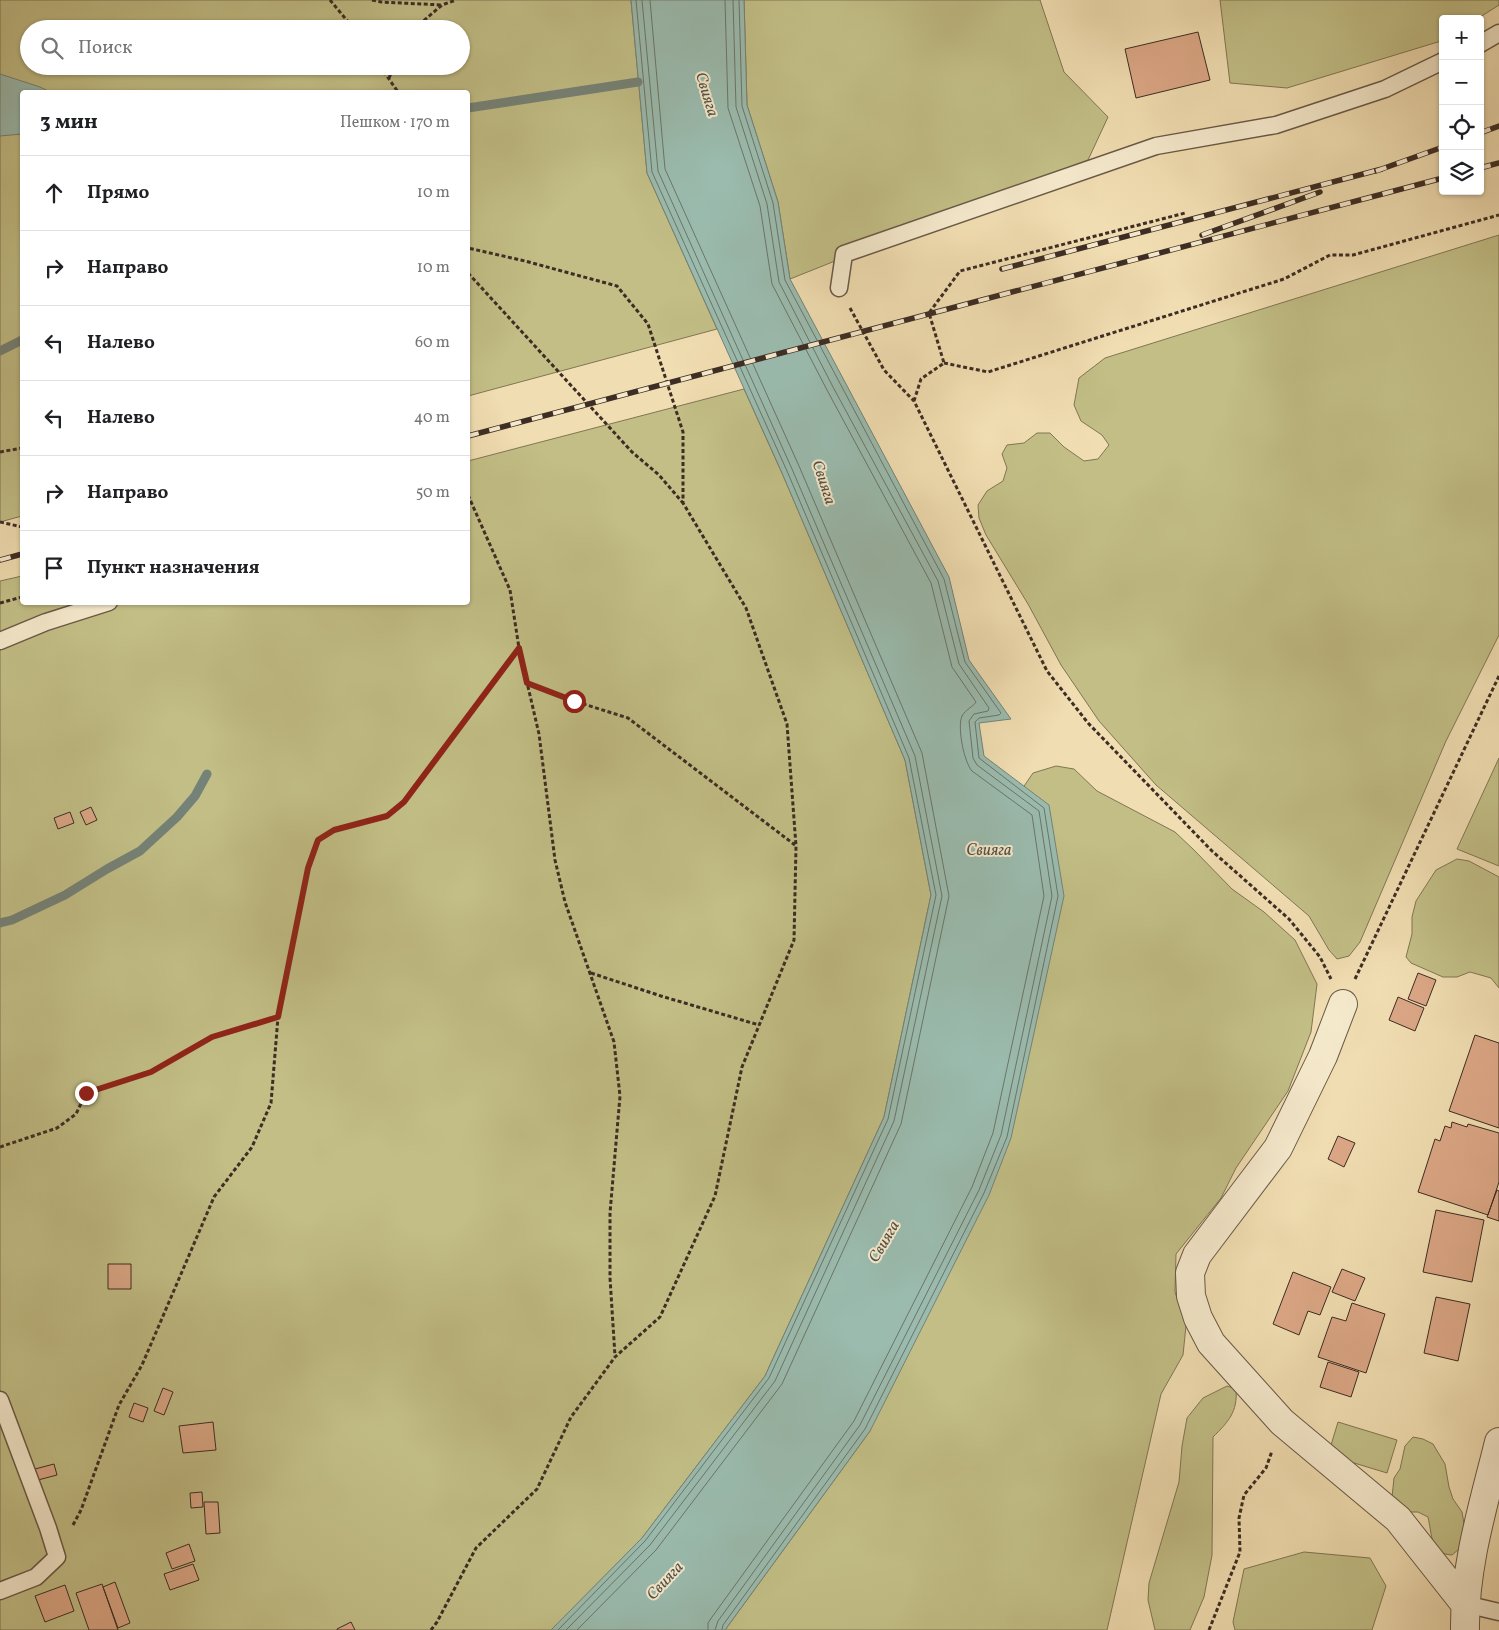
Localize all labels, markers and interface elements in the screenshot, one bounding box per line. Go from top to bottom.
map controls [1439,15,1484,195]
button: + [1439,15,1484,60]
search box [20,20,470,75]
icon: search [38,34,66,62]
text: Поиск [78,35,132,61]
button: − [1439,60,1484,105]
water label: Свияга [689,70,723,120]
button: locate [1439,105,1484,150]
text: 3 мин [40,108,98,137]
text: Пешком · 170 m [340,112,450,134]
button: layers [1439,150,1484,195]
icon: ahead [40,179,68,207]
text: Прямо [87,180,149,206]
text: 10 m [417,182,450,204]
icon: right [40,254,68,282]
text: Направо [87,255,169,281]
text: 10 m [417,257,450,279]
icon: left [40,329,68,357]
text: Налево [87,330,155,356]
text: 60 m [415,332,450,354]
icon: left [40,404,68,432]
text: Налево [87,405,155,431]
text: 40 m [414,407,450,429]
water label: Свияга [806,458,841,508]
icon: right [40,479,68,507]
text: Направо [87,480,169,506]
text: 50 m [416,482,450,504]
icon: arrive [40,554,68,582]
text: Пункт назначения [87,555,260,581]
route start [563,690,586,713]
water label: Свияга [966,840,1012,862]
route end [75,1082,98,1105]
water label: Свияга [864,1216,906,1267]
water label: Свияга [642,1557,689,1605]

